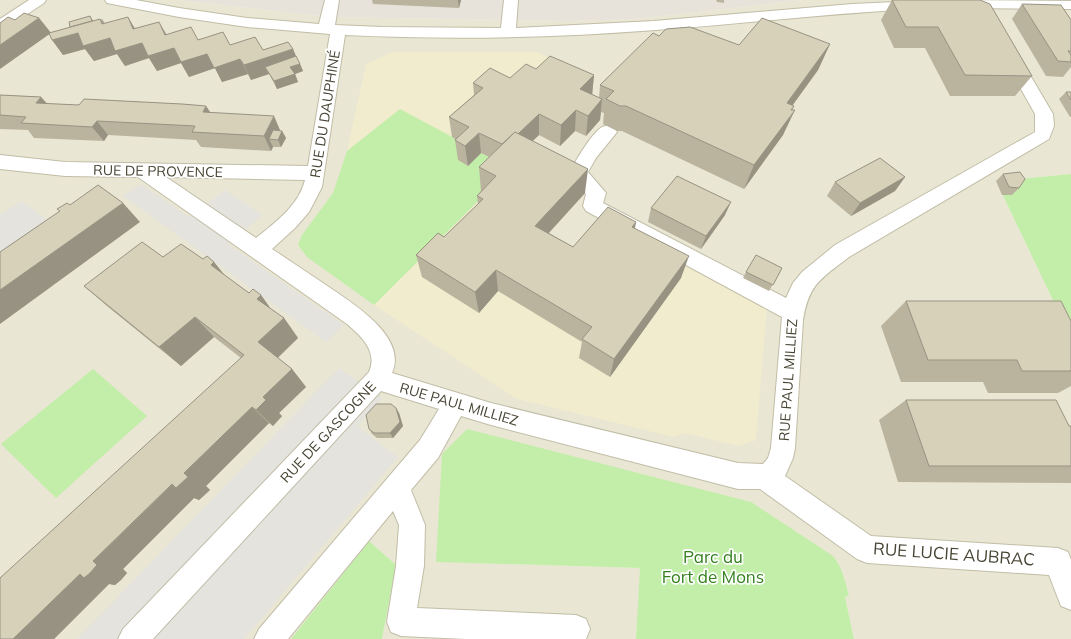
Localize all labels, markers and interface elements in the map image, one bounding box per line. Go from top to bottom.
street label: RUE DU DAUPHINÉ [306,49,344,179]
street label: RUE DE PROVENCE [93,161,223,181]
street label: RUE PAUL MILLIEZ [775,318,801,442]
street label: RUE DE GASCOGNE [276,377,380,487]
street label: RUE PAUL MILLIEZ [398,378,520,430]
street label: RUE LUCIE AUBRAC [872,537,1036,570]
park label: Parc du Fort de Mons [662,546,764,587]

